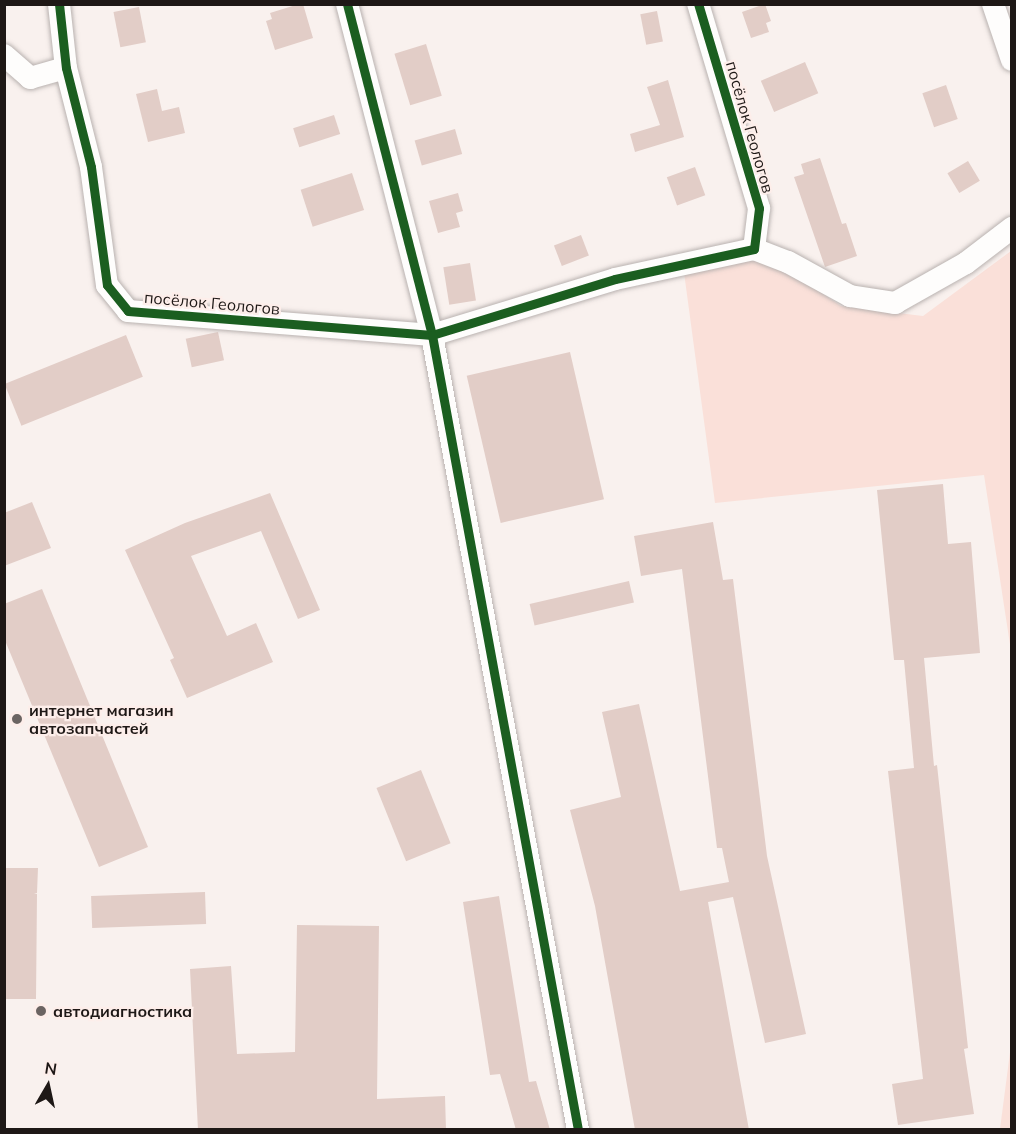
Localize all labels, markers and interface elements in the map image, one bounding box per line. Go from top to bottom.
street label: посёлок Геологов [722,59,778,195]
street label: посёлок Геологов [143,287,281,319]
place label: интернет магазин автозапчастей [29,700,174,738]
marker: интернет магазин автозапчастей [10,712,24,726]
place label: автодиагностика [53,1001,192,1021]
marker: автодиагностика [34,1004,48,1018]
north arrow [18,1056,78,1116]
text: N [43,1057,58,1079]

